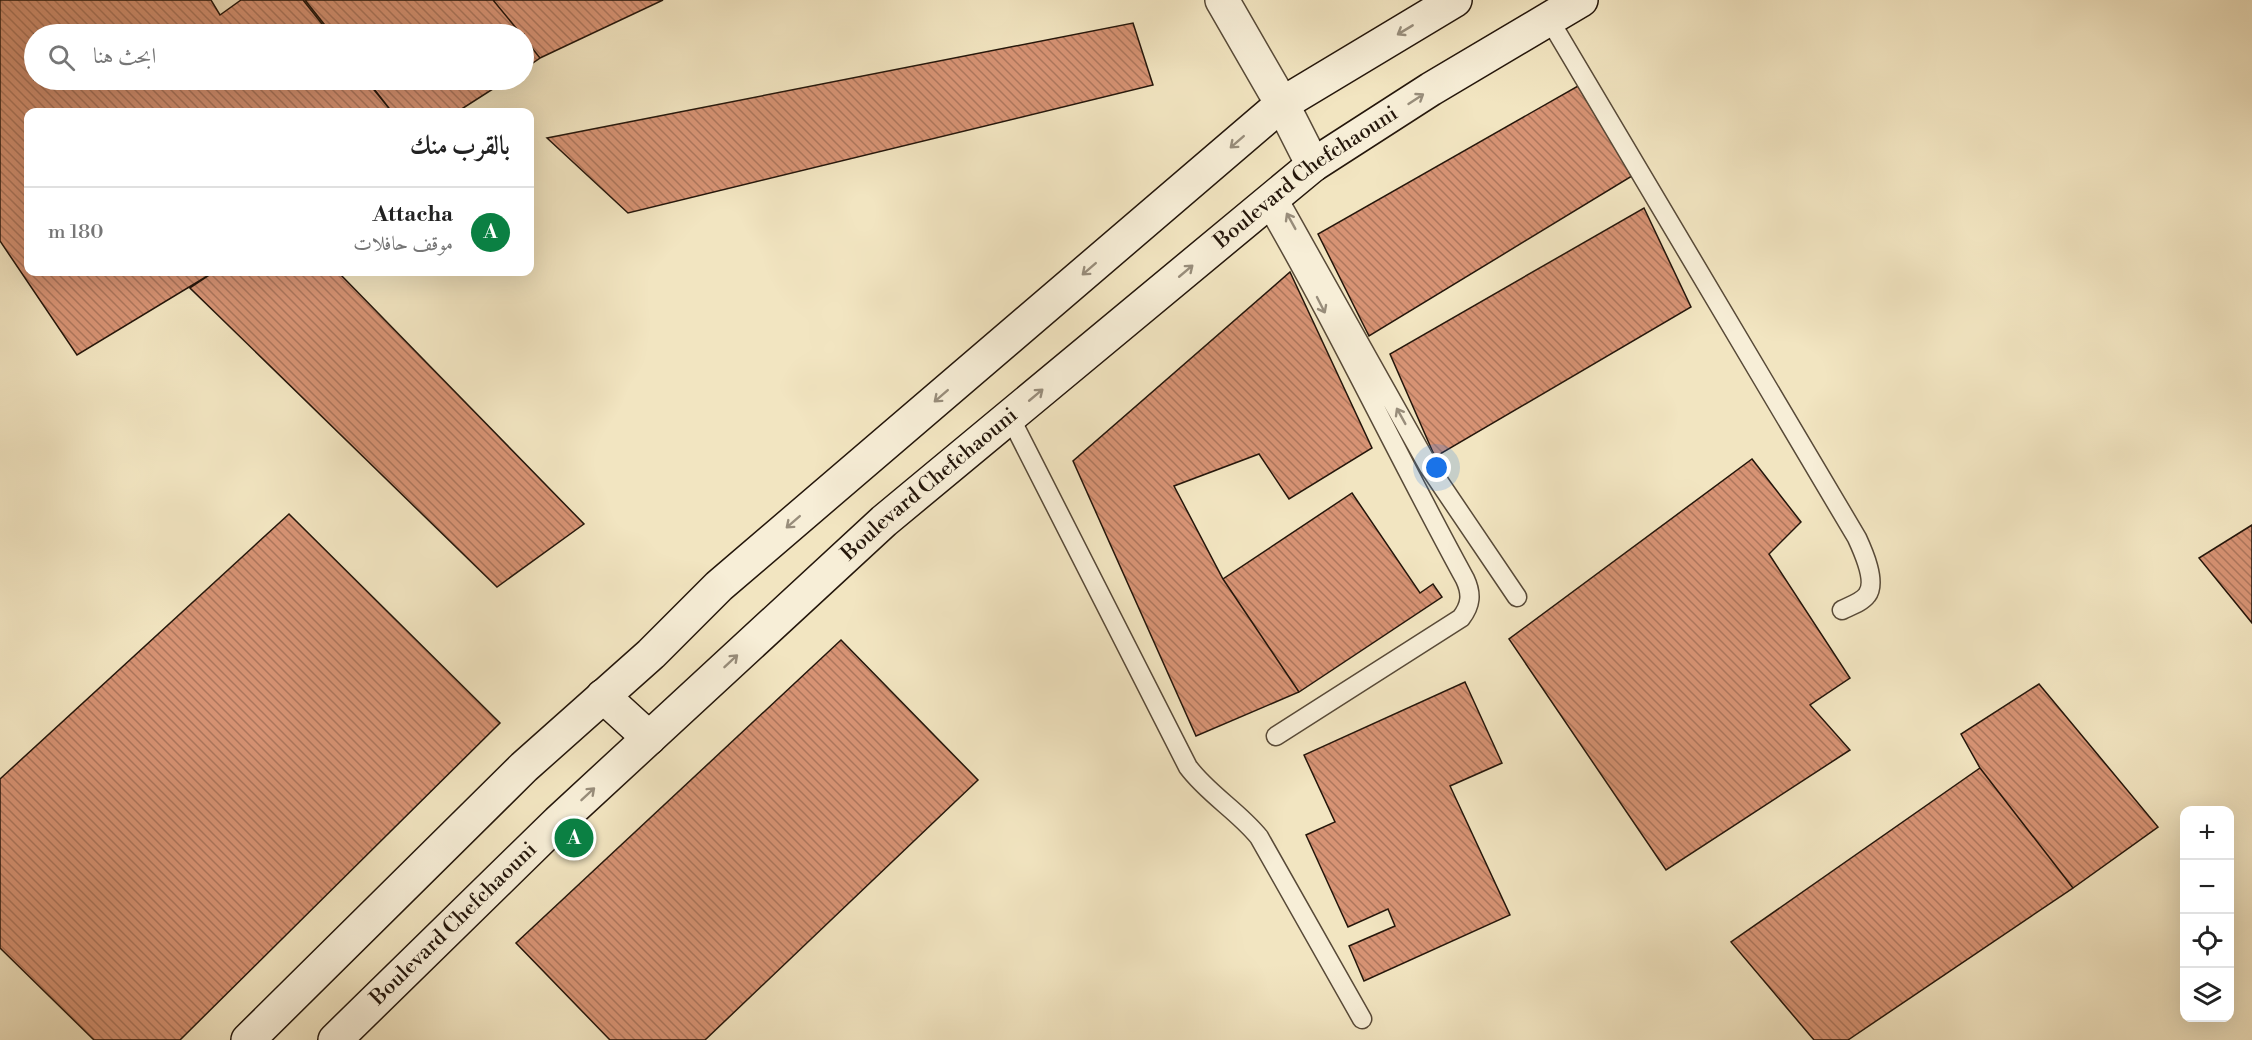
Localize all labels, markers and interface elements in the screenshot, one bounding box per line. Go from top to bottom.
search box [24,24,534,90]
one-way arrow [1397,25,1414,37]
icon: search [45,41,78,74]
text: ابحث هنا [93,43,156,70]
one-way arrow [1407,93,1424,105]
street label: Boulevard Chefchaouni [1208,101,1403,255]
text: بالقرب منك [410,130,510,162]
one-way arrow [1229,136,1245,149]
text: Attacha [372,201,453,228]
one-way arrow [1285,212,1296,230]
text: 180 m [48,220,103,245]
text: A [483,220,498,245]
text: موقف حافلات [353,232,453,257]
one-way arrow [1082,262,1097,276]
one-way arrow [1178,265,1194,278]
one-way arrow [1316,296,1327,314]
one-way arrow [934,389,949,403]
one-way arrow [1028,389,1044,402]
street label: Boulevard Chefchaouni [835,402,1023,567]
one-way arrow [1394,408,1406,425]
your location [1422,453,1451,482]
one-way arrow [785,516,801,529]
one-way arrow [723,654,738,668]
one-way arrow [580,787,595,801]
map controls [2180,806,2234,1022]
button: + [2180,806,2234,860]
pin: A [554,816,594,860]
street label: Boulevard Chefchaouni [364,837,543,1012]
button: − [2180,860,2234,914]
button: locate [2180,914,2234,968]
button: layers [2180,968,2234,1022]

